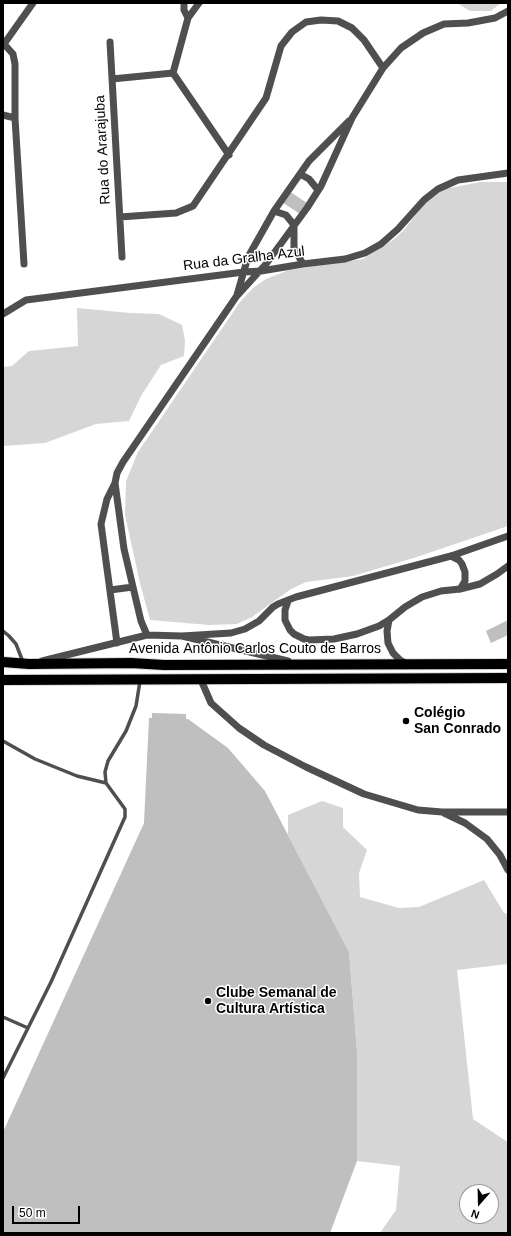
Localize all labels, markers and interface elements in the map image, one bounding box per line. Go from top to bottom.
street label: Rua do Ararajuba [92,95,114,205]
street label: Rua da Gralha Azul [182,243,306,275]
street label: Avenida Antônio Carlos Couto de Barros [129,641,381,657]
place label: Colégio San Conrado [414,705,501,738]
marker: Colégio San Conrado [401,716,411,726]
place label: Clube Semanal de Cultura Artística [216,985,337,1018]
marker: Clube Semanal de Cultura Artística [203,996,213,1006]
north arrow [459,1184,499,1224]
scale bar [14,1198,82,1224]
text: 50 m [19,1206,46,1220]
text: N [469,1207,481,1221]

